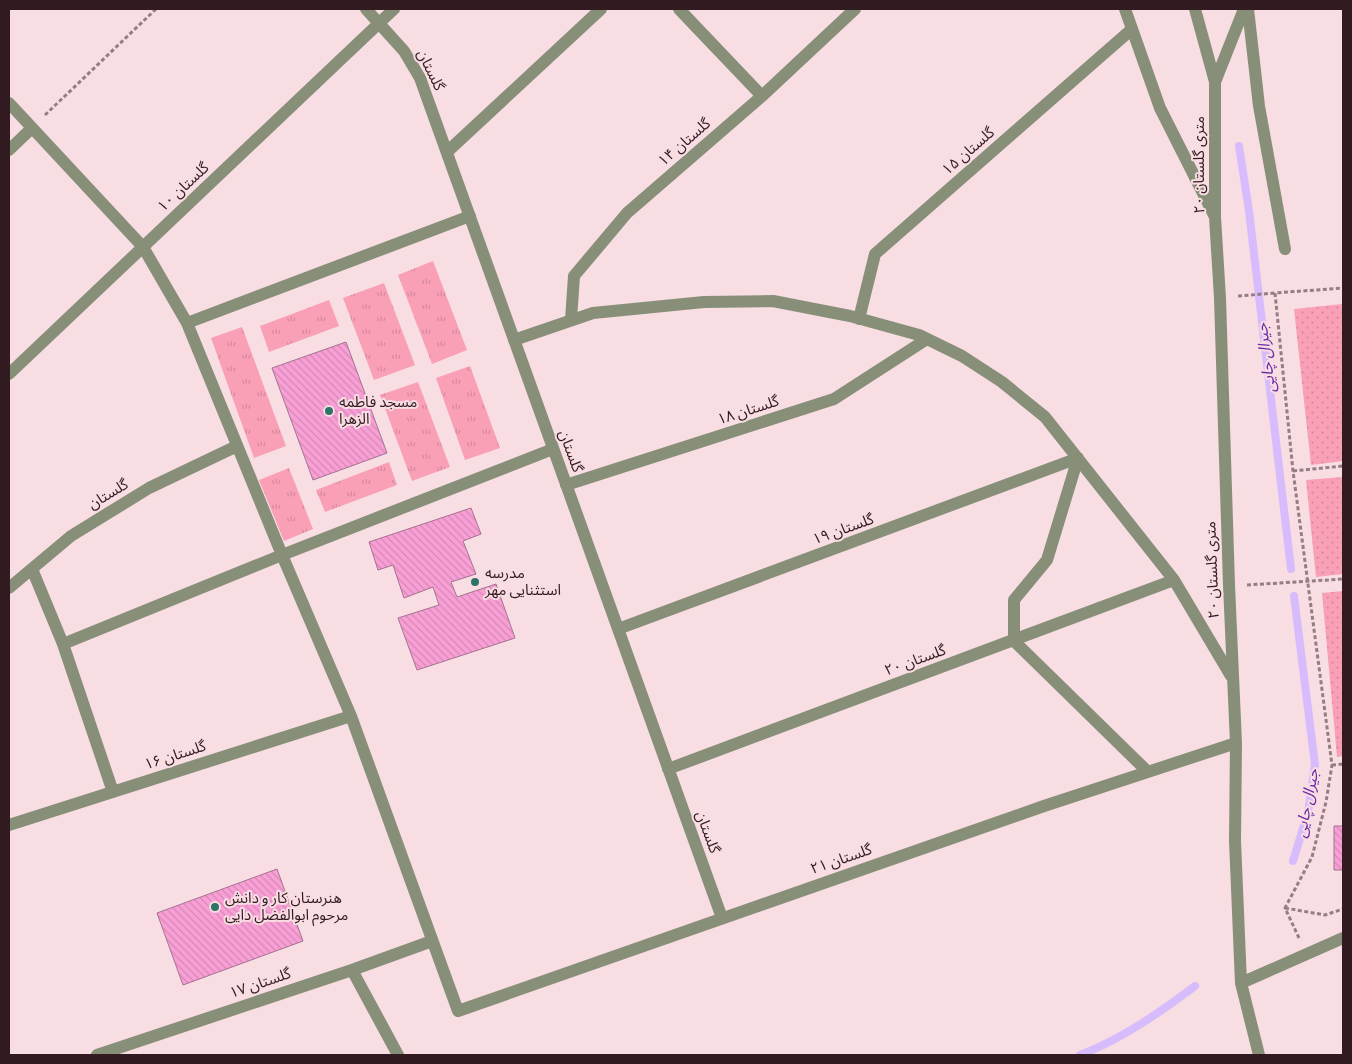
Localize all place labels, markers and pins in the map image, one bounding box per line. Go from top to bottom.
place label: مسجد فاطمه الزهرا [339,392,417,430]
marker: مسجد فاطمه الزهرا [323,405,335,417]
place label: مدرسه استثنایی مهر [484,563,561,601]
marker: مدرسه استثنایی مهر [469,576,481,588]
place label: هنرستان کار و دانش مرحوم ابوالفضل دایی [225,888,348,926]
marker: هنرستان کار و دانش مرحوم ابوالفضل دایی [209,901,221,913]

